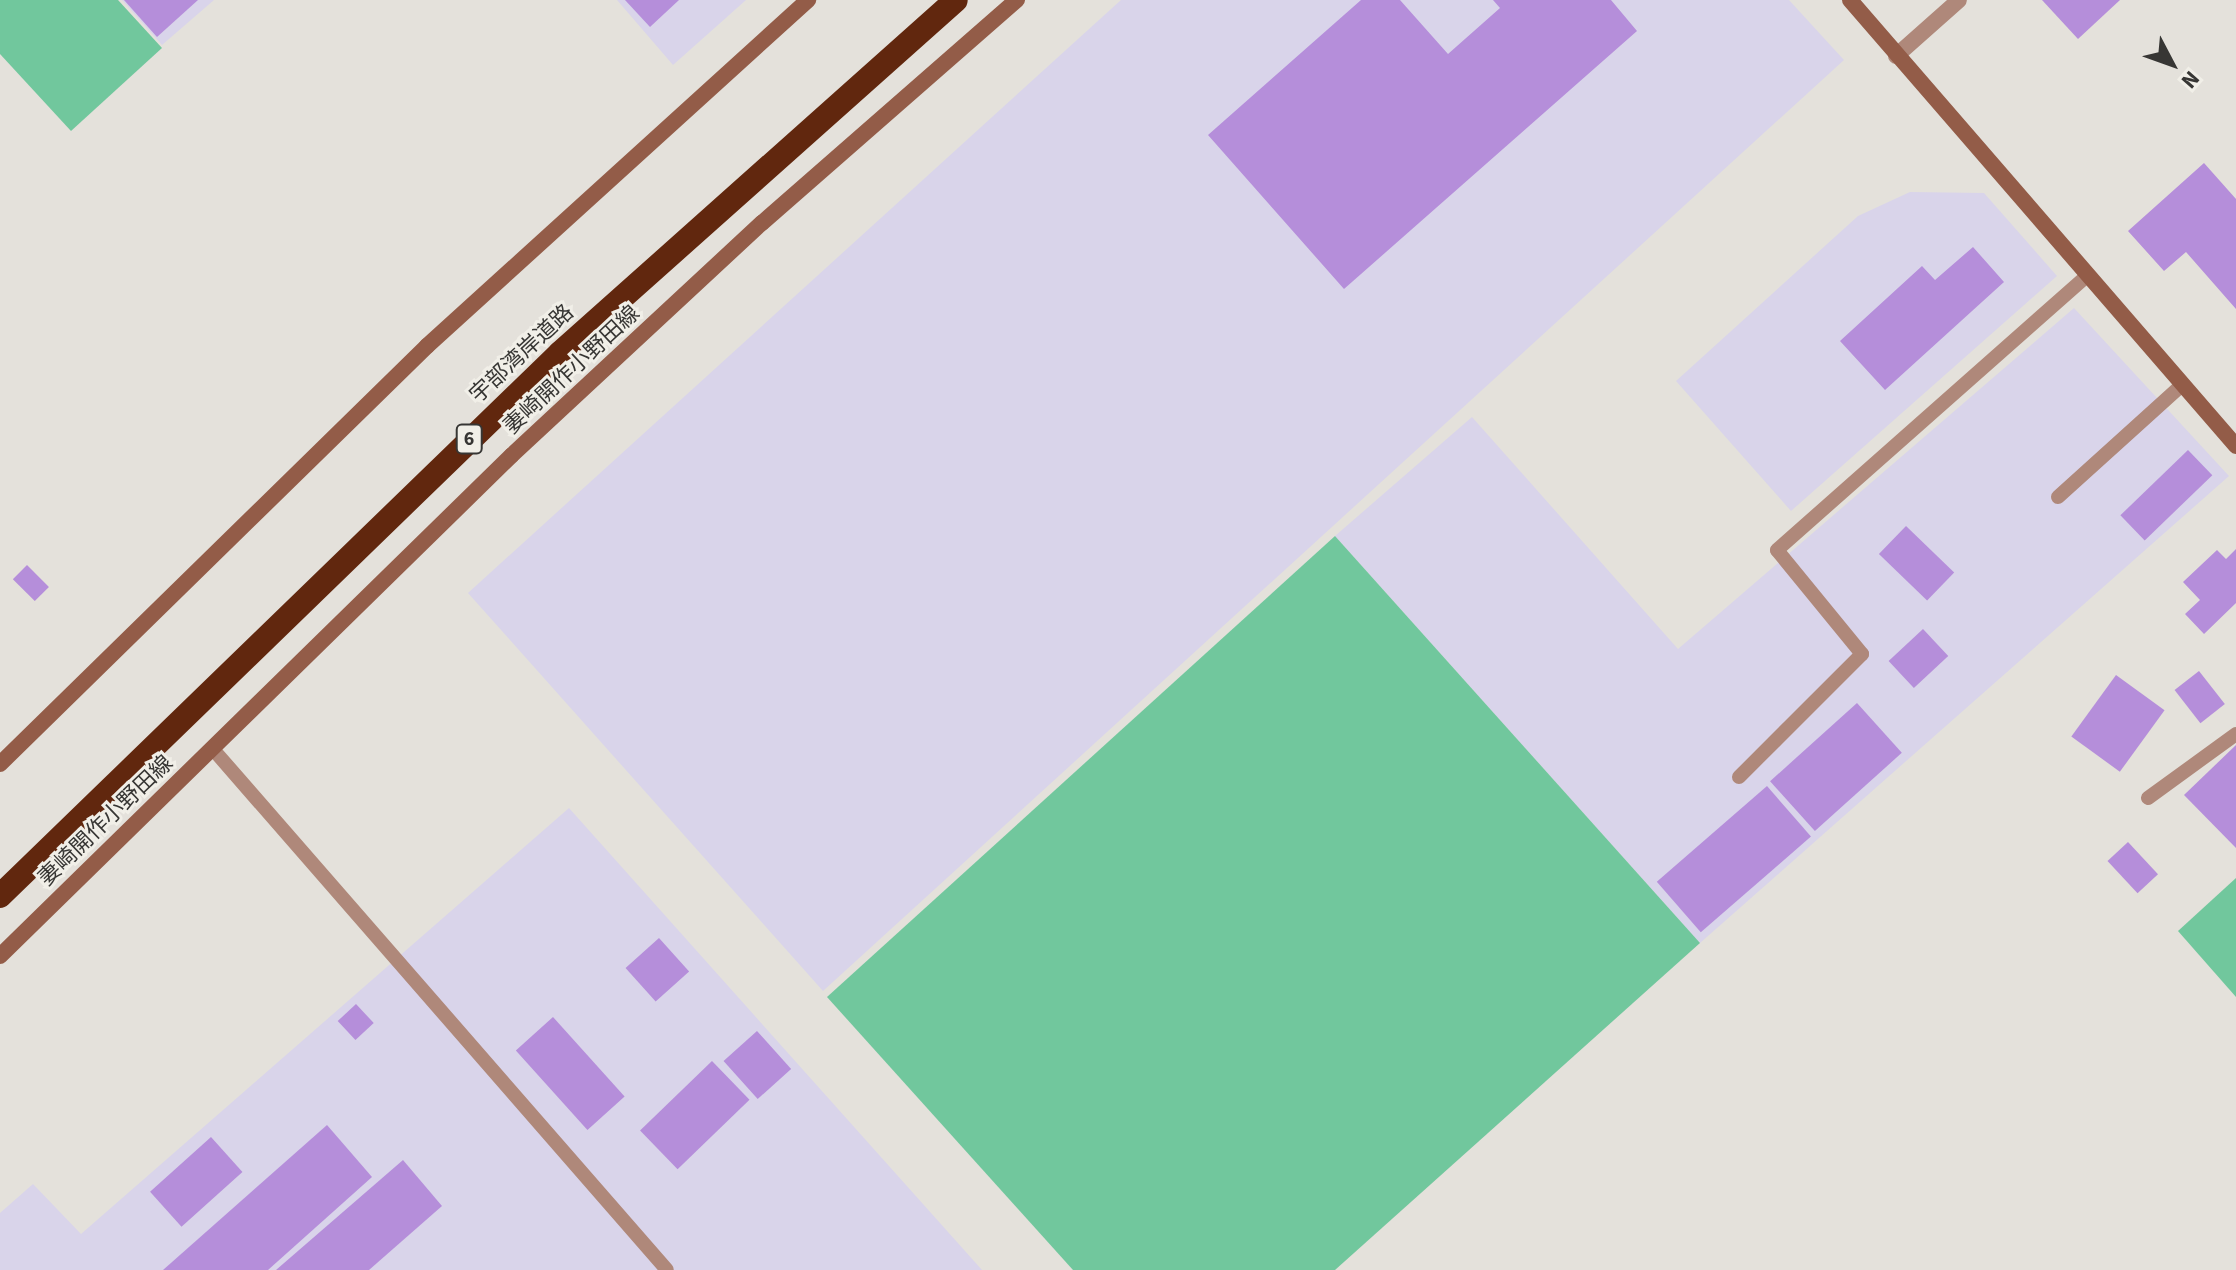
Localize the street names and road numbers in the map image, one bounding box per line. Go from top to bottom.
street label: 宇部湾岸道路 [465,299,579,409]
street label: 妻崎開作小野田線 [499,300,645,440]
road number: 6 [455,423,483,455]
street label: 妻崎開作小野田線 [34,750,178,892]

